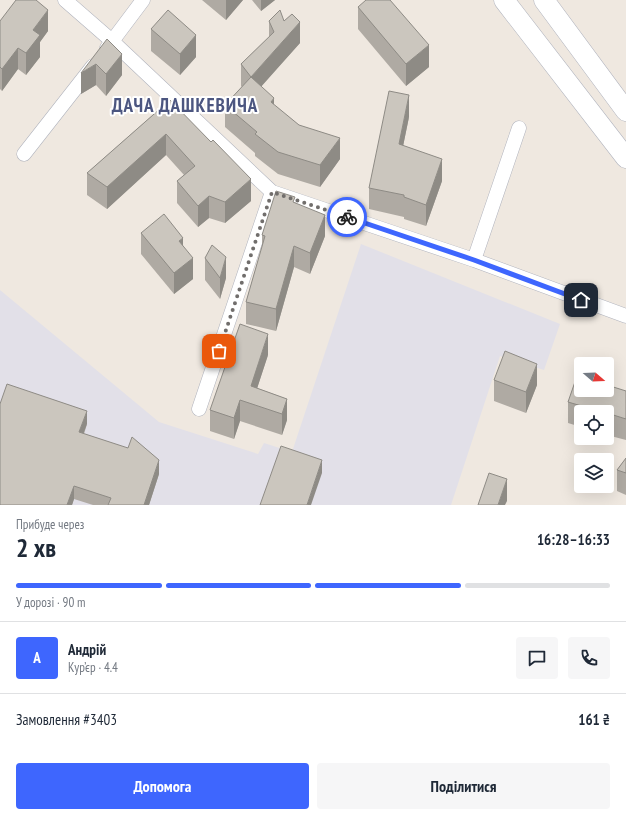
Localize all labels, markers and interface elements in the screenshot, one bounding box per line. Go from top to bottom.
district label: ДАЧА ДАШКЕВИЧА [112,93,258,117]
courier [327,197,367,237]
icon: bike [336,206,358,228]
pin [564,283,598,317]
icon: home [570,289,592,311]
pin [202,334,236,368]
icon: bag [208,340,230,362]
north arrow [574,357,614,397]
map controls [574,357,614,493]
button: locate [574,405,614,445]
button: layers [574,453,614,493]
text: Прибуде через [16,516,84,533]
text: 16:28–16:33 [537,530,610,549]
text: 2 хв [16,531,56,564]
text: У дорозі · 90 m [16,594,85,611]
button: chat [516,637,558,679]
button: phone [568,637,610,679]
text: Андрій [68,640,106,659]
text: А [33,648,41,667]
text: Кур’єр · 4.4 [68,659,118,676]
text: Замовлення #3403 [16,710,117,729]
text: 161 ₴ [578,710,610,729]
button: Допомога [16,763,309,809]
button: Поділитися [317,763,610,809]

